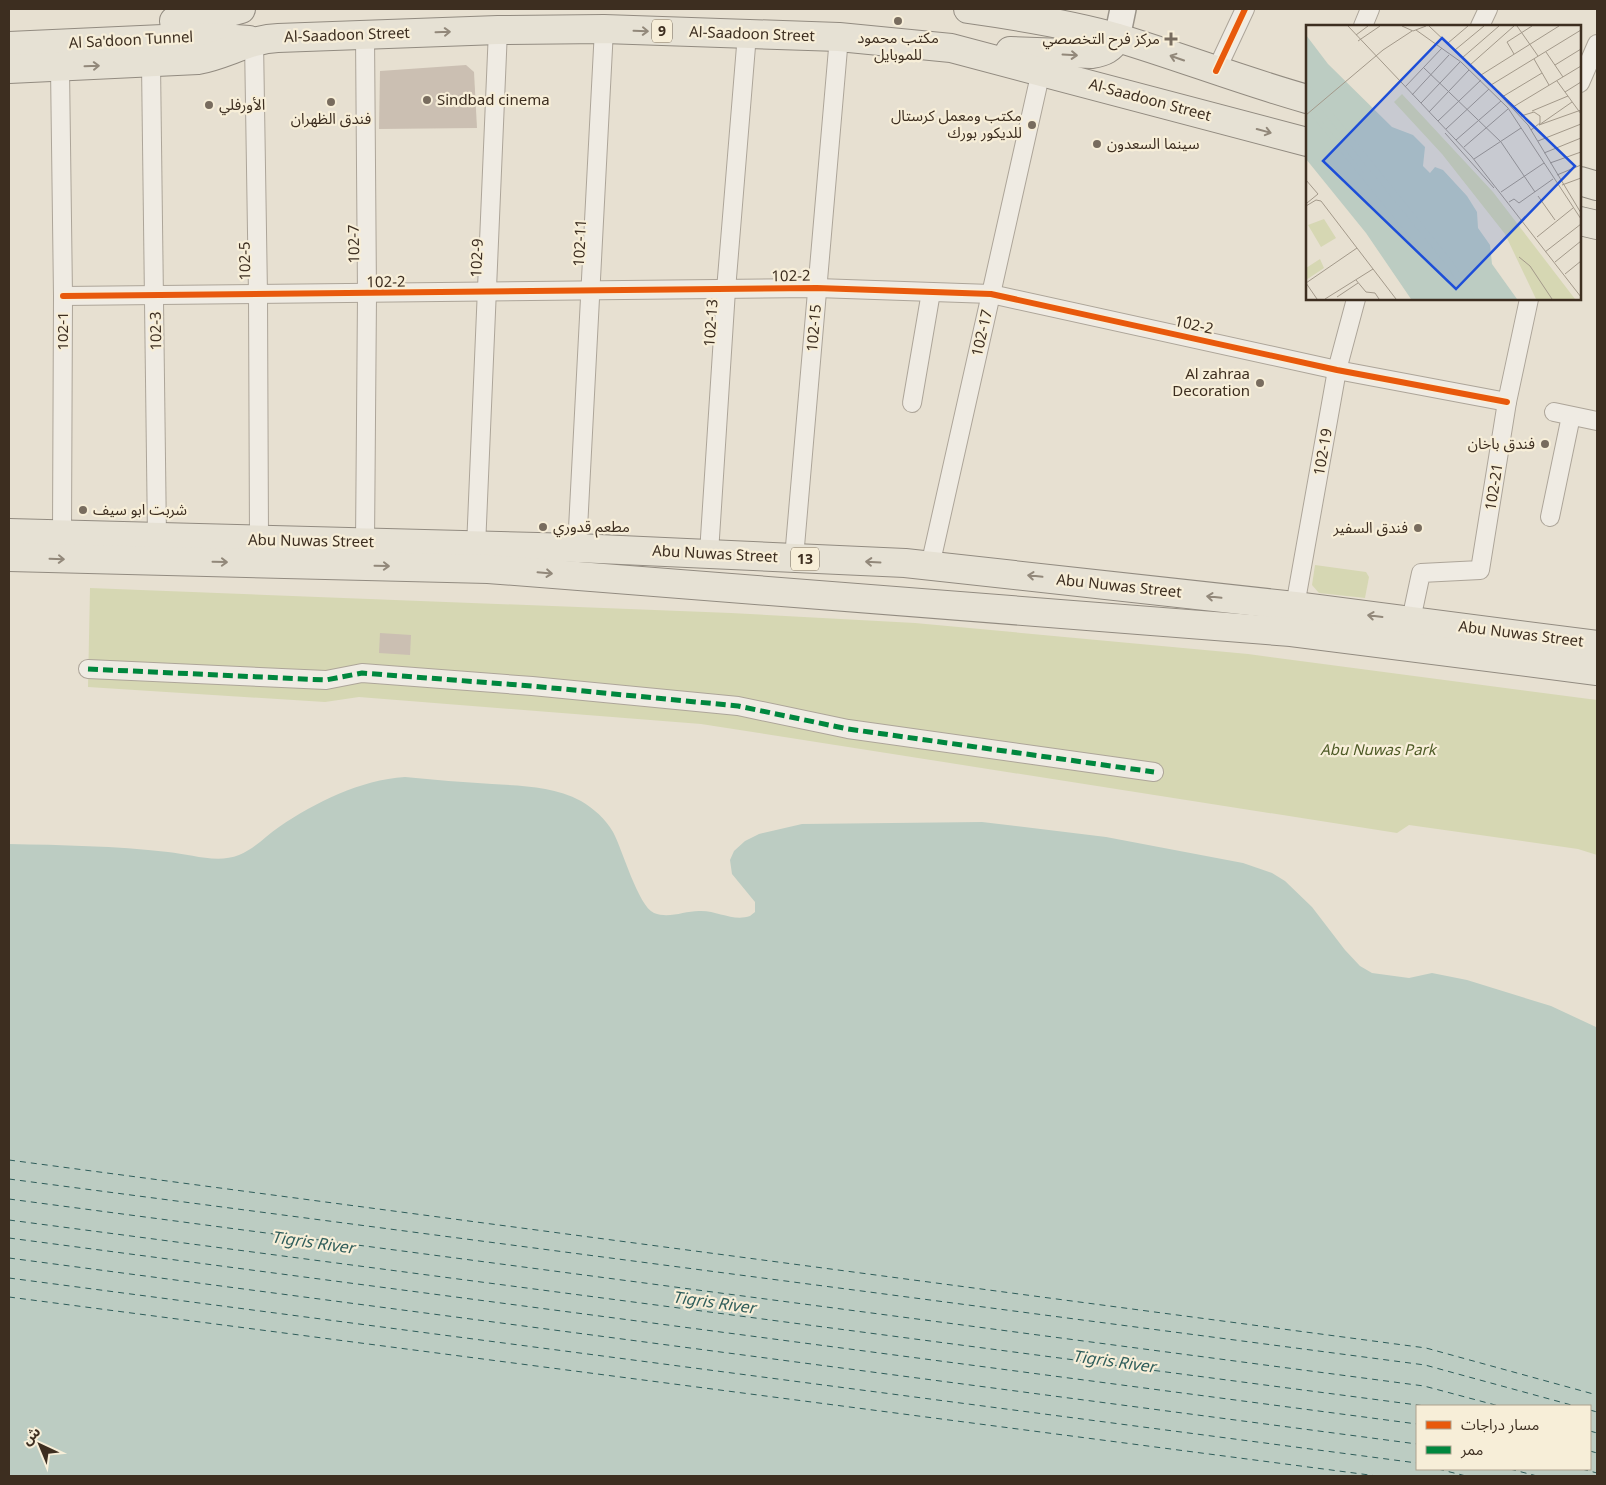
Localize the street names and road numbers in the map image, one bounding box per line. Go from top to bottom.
street label: Al-Saadoon Street [689,16,816,52]
street label: Al-Saadoon Street [284,17,411,53]
road number: 9 [652,20,672,42]
street label: Al Sa'doon Tunnel [68,21,194,59]
street label: Al-Saadoon Street [1085,68,1215,132]
street label: 102-11 [563,218,597,268]
street label: 102-7 [338,224,370,264]
street label: 102-9 [460,238,494,278]
street label: 102-5 [229,241,261,281]
street label: 102-2 [771,260,811,292]
street label: 102-2 [366,266,406,298]
street label: 102-13 [693,298,729,348]
street label: 102-15 [796,303,832,353]
street label: 102-2 [1172,305,1216,345]
street label: 102-17 [961,306,1003,360]
street label: 102-1 [47,311,79,351]
street label: 102-3 [140,311,172,351]
street label: 102-19 [1303,426,1343,478]
street label: 102-21 [1474,461,1514,513]
street label: Abu Nuwas Street [248,524,375,558]
street label: Abu Nuwas Street [651,535,779,573]
road number: 13 [791,548,819,570]
street label: Abu Nuwas Street [1055,564,1184,609]
street label: Abu Nuwas Street [1457,610,1586,658]

